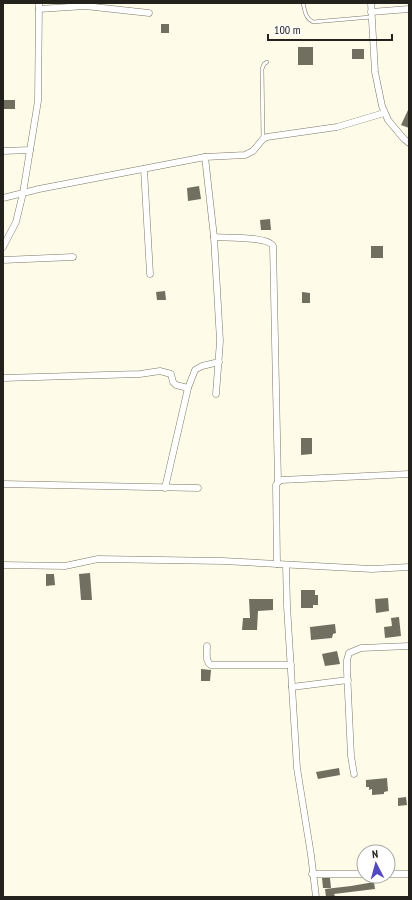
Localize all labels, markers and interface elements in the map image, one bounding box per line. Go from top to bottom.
scale bar [268,16,392,42]
text: 100 m [274,22,301,37]
north arrow [356,844,396,884]
text: N [371,847,379,861]

